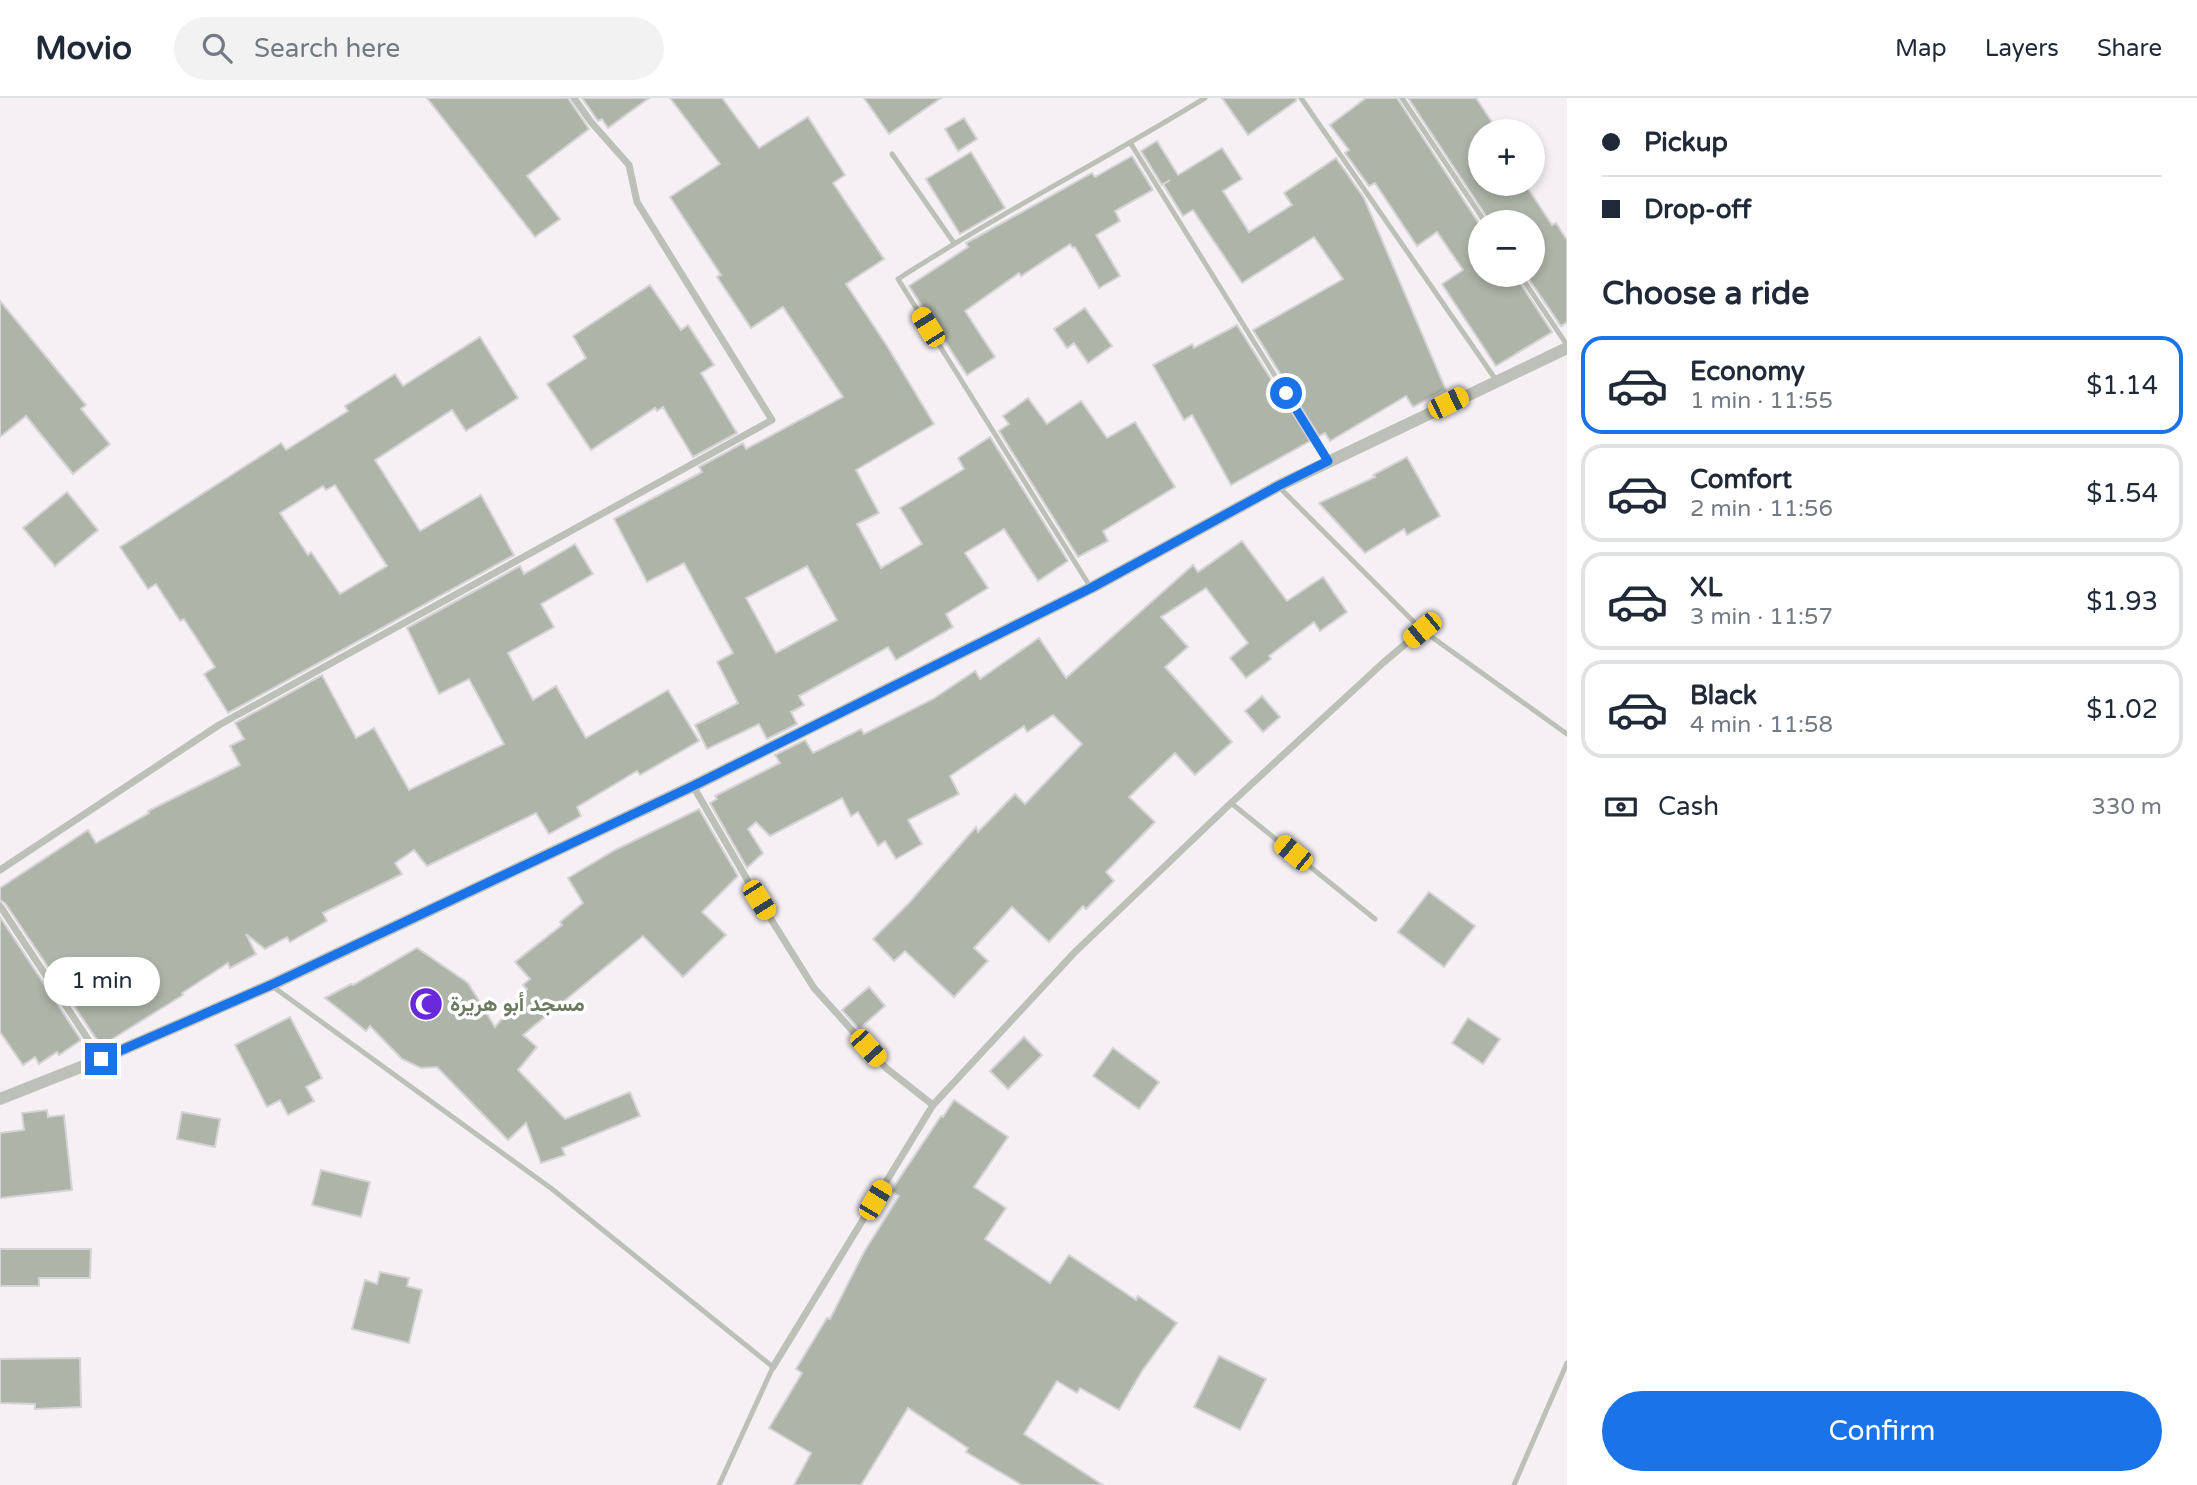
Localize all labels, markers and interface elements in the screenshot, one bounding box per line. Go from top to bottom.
search box [174,17,664,80]
text: Movio [35,29,132,68]
icon: search [198,29,236,67]
text: Search here [254,33,400,64]
text: Map [1895,34,1947,63]
text: Layers [1985,34,2059,63]
text: Share [2097,34,2162,63]
map controls [1468,119,1545,287]
button: + [1468,119,1545,196]
text: Pickup [1644,127,1728,158]
text: Drop-off [1644,194,1751,225]
button: − [1468,210,1545,287]
text: Choose a ride [1602,275,1809,313]
car [908,304,949,350]
icon: car [1606,354,1669,417]
text: Economy [1690,356,1805,387]
text: $1.14 [2086,370,2158,401]
route start [1270,377,1302,409]
car [1425,384,1472,422]
text: 1 min · 11:55 [1690,387,1833,415]
icon: car [1606,462,1669,525]
text: Comfort [1690,464,1792,495]
text: $1.54 [2086,478,2158,509]
text: 2 min · 11:56 [1690,495,1833,523]
icon: car [1606,570,1669,633]
text: XL [1690,572,1722,603]
text: $1.93 [2086,586,2158,617]
text: 3 min · 11:57 [1690,603,1833,631]
car [1400,608,1445,652]
icon: car [1606,678,1669,741]
text: Black [1690,680,1757,711]
text: $1.02 [2086,694,2158,725]
text: 4 min · 11:58 [1690,711,1833,739]
icon: cash [1602,788,1640,826]
text: Cash [1658,791,1719,822]
text: 330 m [2092,793,2162,821]
car [1271,832,1316,874]
car [739,877,780,923]
callout: 1 min [43,958,159,1006]
text: 1 min [71,967,133,995]
mosque icon: مسجد أبو هريرة [407,985,445,1023]
place label: مسجد أبو هريرة [450,991,585,1017]
car [847,1025,890,1071]
route end [85,1043,117,1075]
car [856,1177,895,1223]
button: Confirm [1602,1391,2162,1471]

